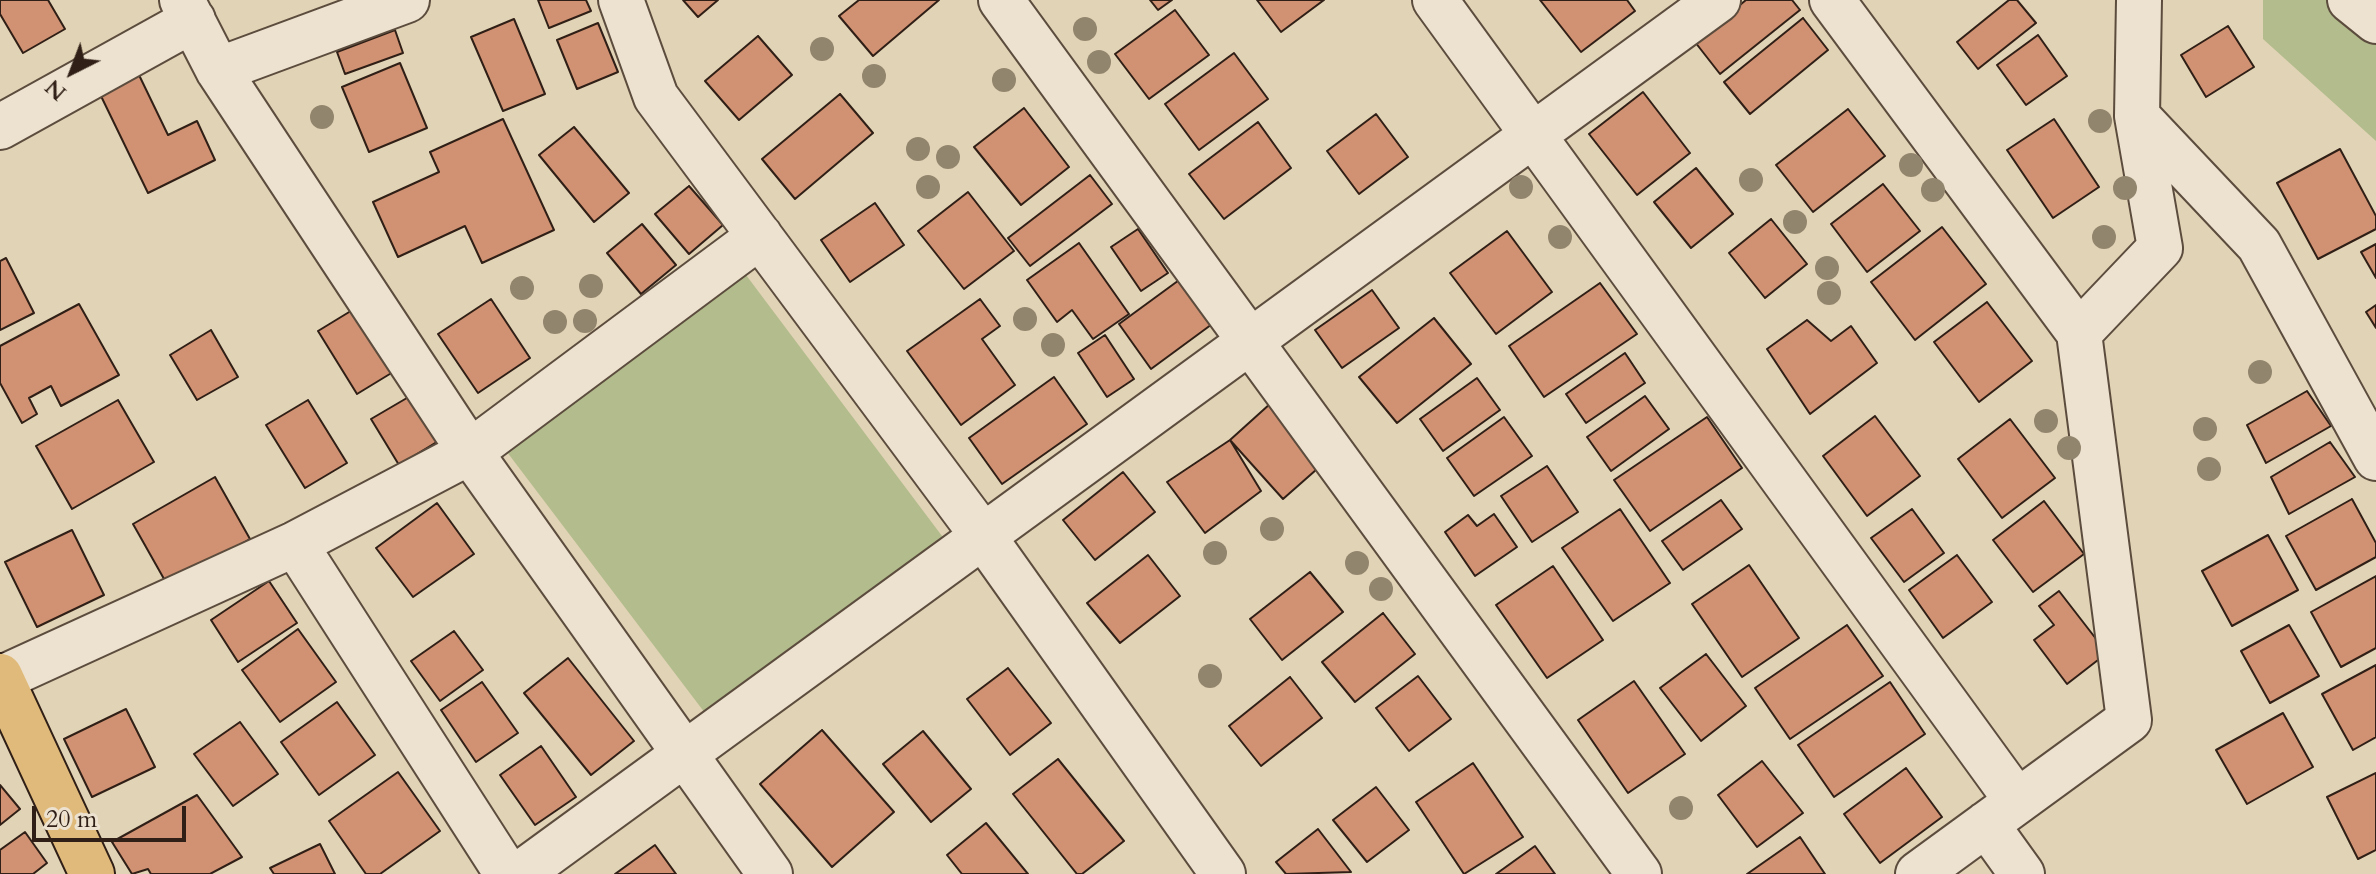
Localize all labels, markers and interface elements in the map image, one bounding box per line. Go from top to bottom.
north arrow [32,32,112,112]
text: N [39,72,73,107]
scale bar [36,790,190,840]
text: 20 m [46,803,97,836]

